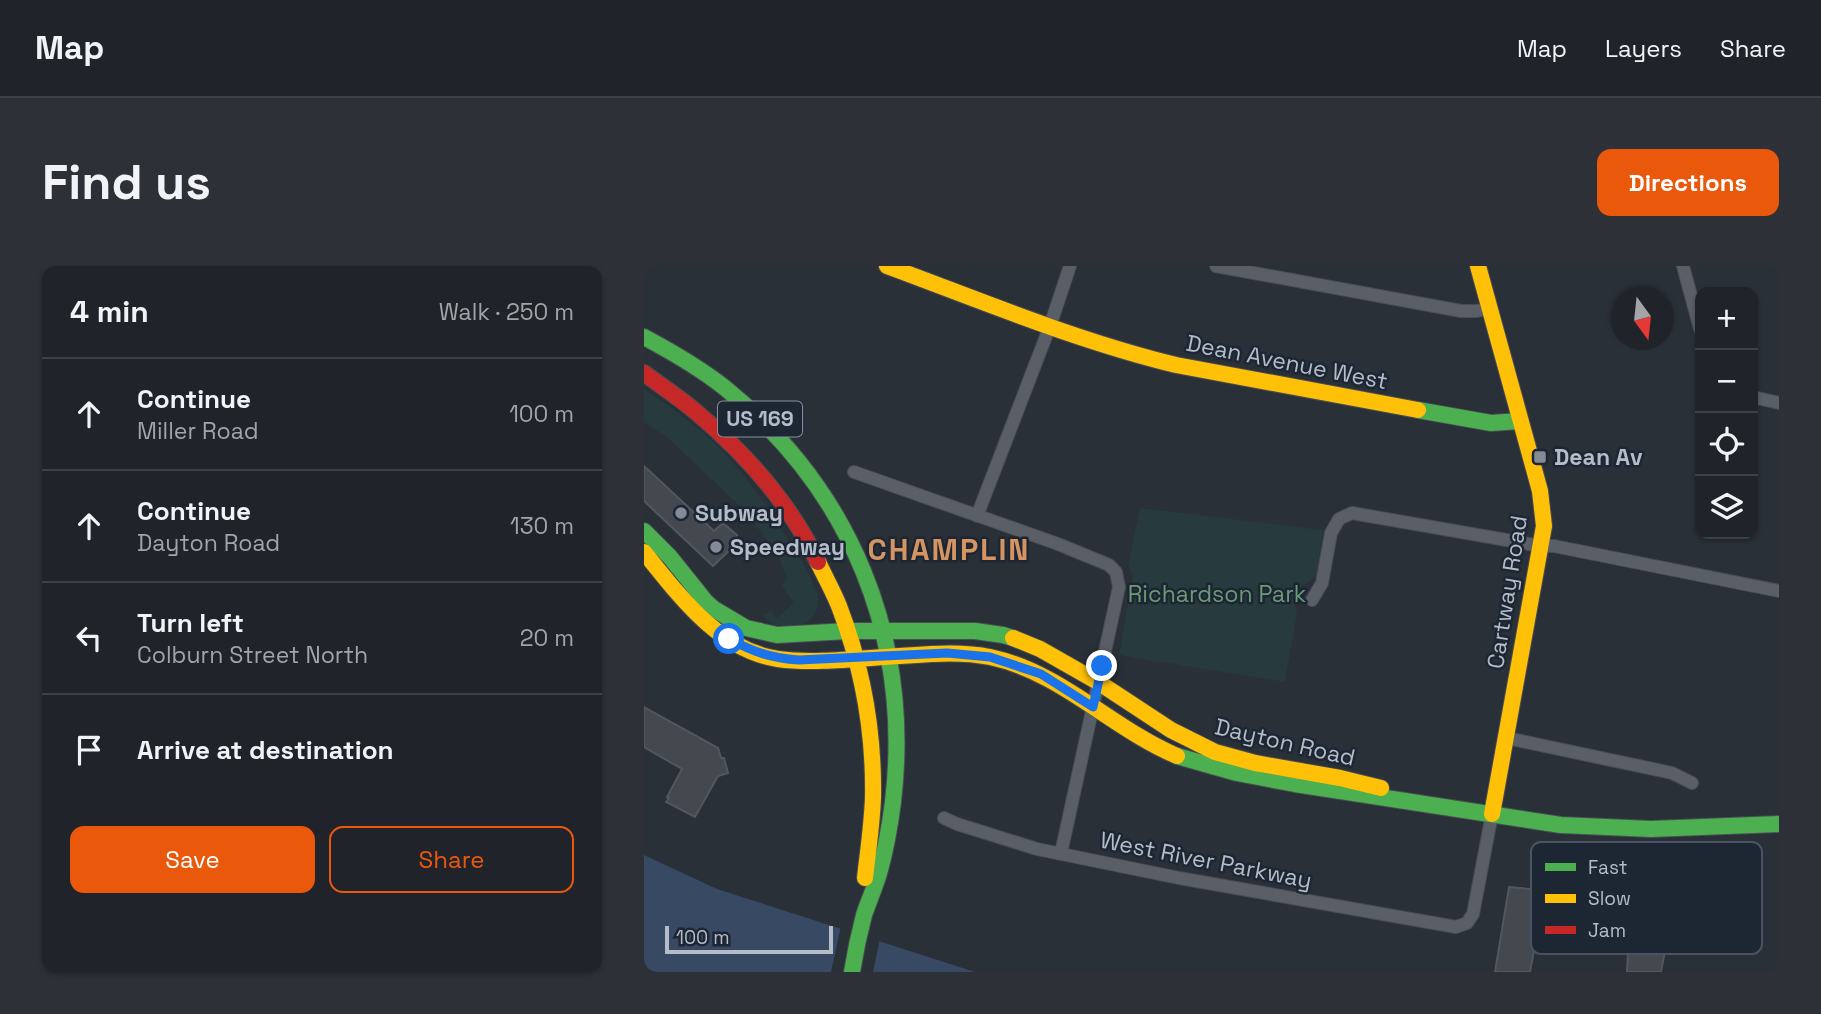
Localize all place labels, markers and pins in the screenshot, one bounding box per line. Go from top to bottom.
place label: Dean Av [1554,442,1643,472]
marker: Dean Av [1532,449,1548,465]
place label: Subway [695,498,783,528]
marker: Subway [673,505,689,521]
place label: Speedway [730,532,845,562]
marker: Speedway [708,539,724,555]

